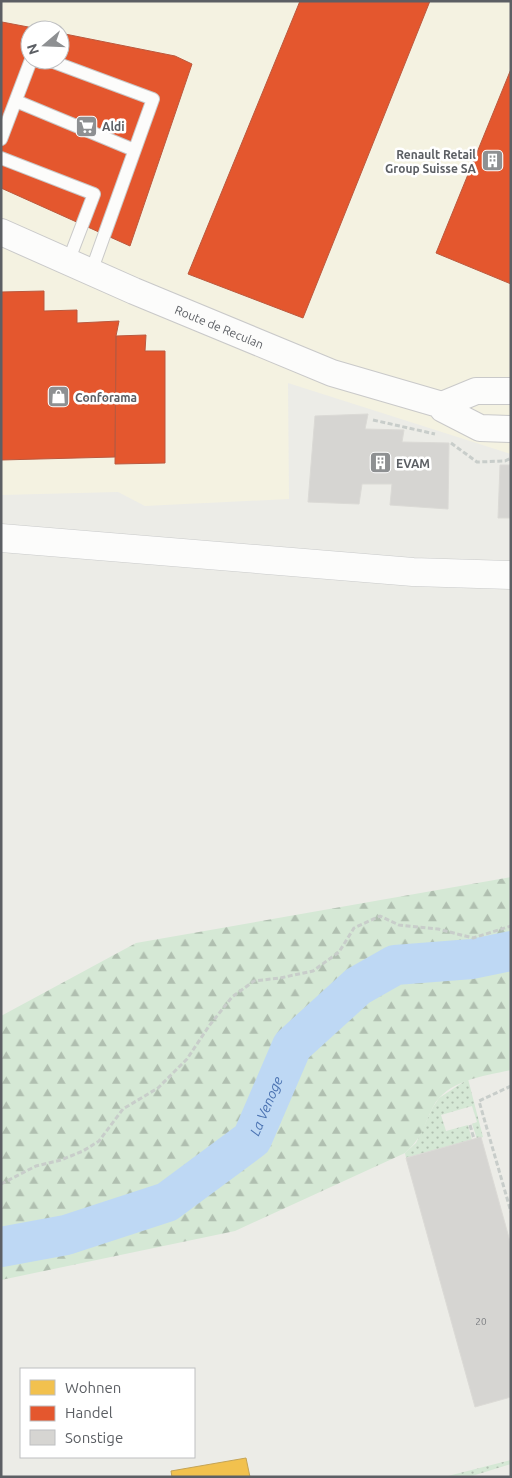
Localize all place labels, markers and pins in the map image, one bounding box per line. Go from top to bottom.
supermarket icon: Aldi [74,114,98,138]
place label: Aldi [102,120,125,133]
place label: Renault Retail Group Suisse SA [385,148,477,175]
building icon: Renault Retail Group Suisse SA [480,149,504,173]
shop icon: Conforama [47,385,71,409]
place label: Conforama [75,391,137,404]
building icon: EVAM [368,451,392,475]
place label: EVAM [396,457,430,470]

